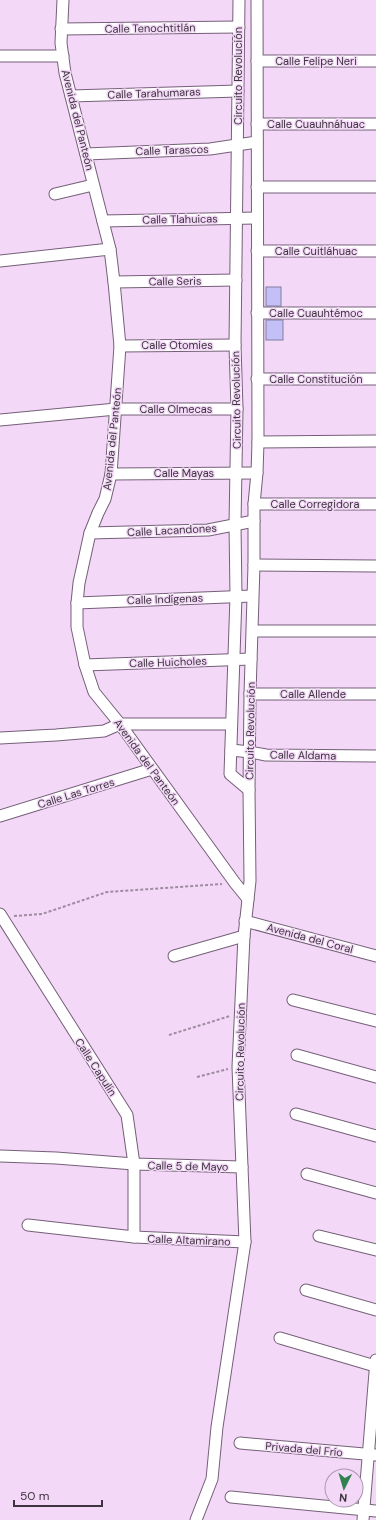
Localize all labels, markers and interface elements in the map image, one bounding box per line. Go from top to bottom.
street label: Calle Tenochtitlán [104,20,196,36]
street label: Circuito Revolución [231,27,245,125]
street label: Calle Felipe Neri [275,54,357,68]
street label: Avenida del Panteón [59,68,97,172]
street label: Calle Tarahumaras [107,84,201,102]
street label: Calle Cuauhnáhuac [267,117,365,131]
street label: Calle Tarascos [135,142,209,158]
street label: Calle Tlahuicas [142,211,218,227]
street label: Calle Cuitláhuac [275,244,357,258]
street label: Calle Seris [148,274,202,288]
street label: Calle Cuauhtémoc [269,306,363,320]
street label: Calle Otomies [141,338,213,352]
street label: Circuito Revolución [228,351,244,449]
street label: Calle Constitución [269,372,363,386]
street label: Avenida del Panteón [100,387,124,491]
street label: Calle Olmecas [140,402,212,416]
street label: Calle Mayas [154,466,214,480]
street label: Calle Corregidora [271,497,359,511]
street label: Calle Lacandones [127,521,217,539]
street label: Calle Indígenas [127,591,203,607]
street label: Calle Huicholes [129,654,207,670]
street label: Circuito Revolución [242,682,258,780]
street label: Calle Allende [280,687,346,701]
street label: Avenida del Panteón [111,716,183,808]
street label: Calle Aldama [270,747,336,763]
street label: Calle Las Torres [36,775,116,811]
street label: Avenida del Coral [265,920,355,956]
street label: Circuito Revolución [232,1003,248,1101]
street label: Calle Capulín [72,1035,120,1099]
street label: Calle 5 de Mayo [147,1158,229,1174]
street label: Calle Altamirano [147,1232,231,1248]
street label: Privada del Frío [265,1439,343,1459]
north arrow [324,1468,364,1508]
scale bar [14,1482,102,1508]
text: 50 m [20,1488,49,1504]
text: N [339,1491,348,1505]

